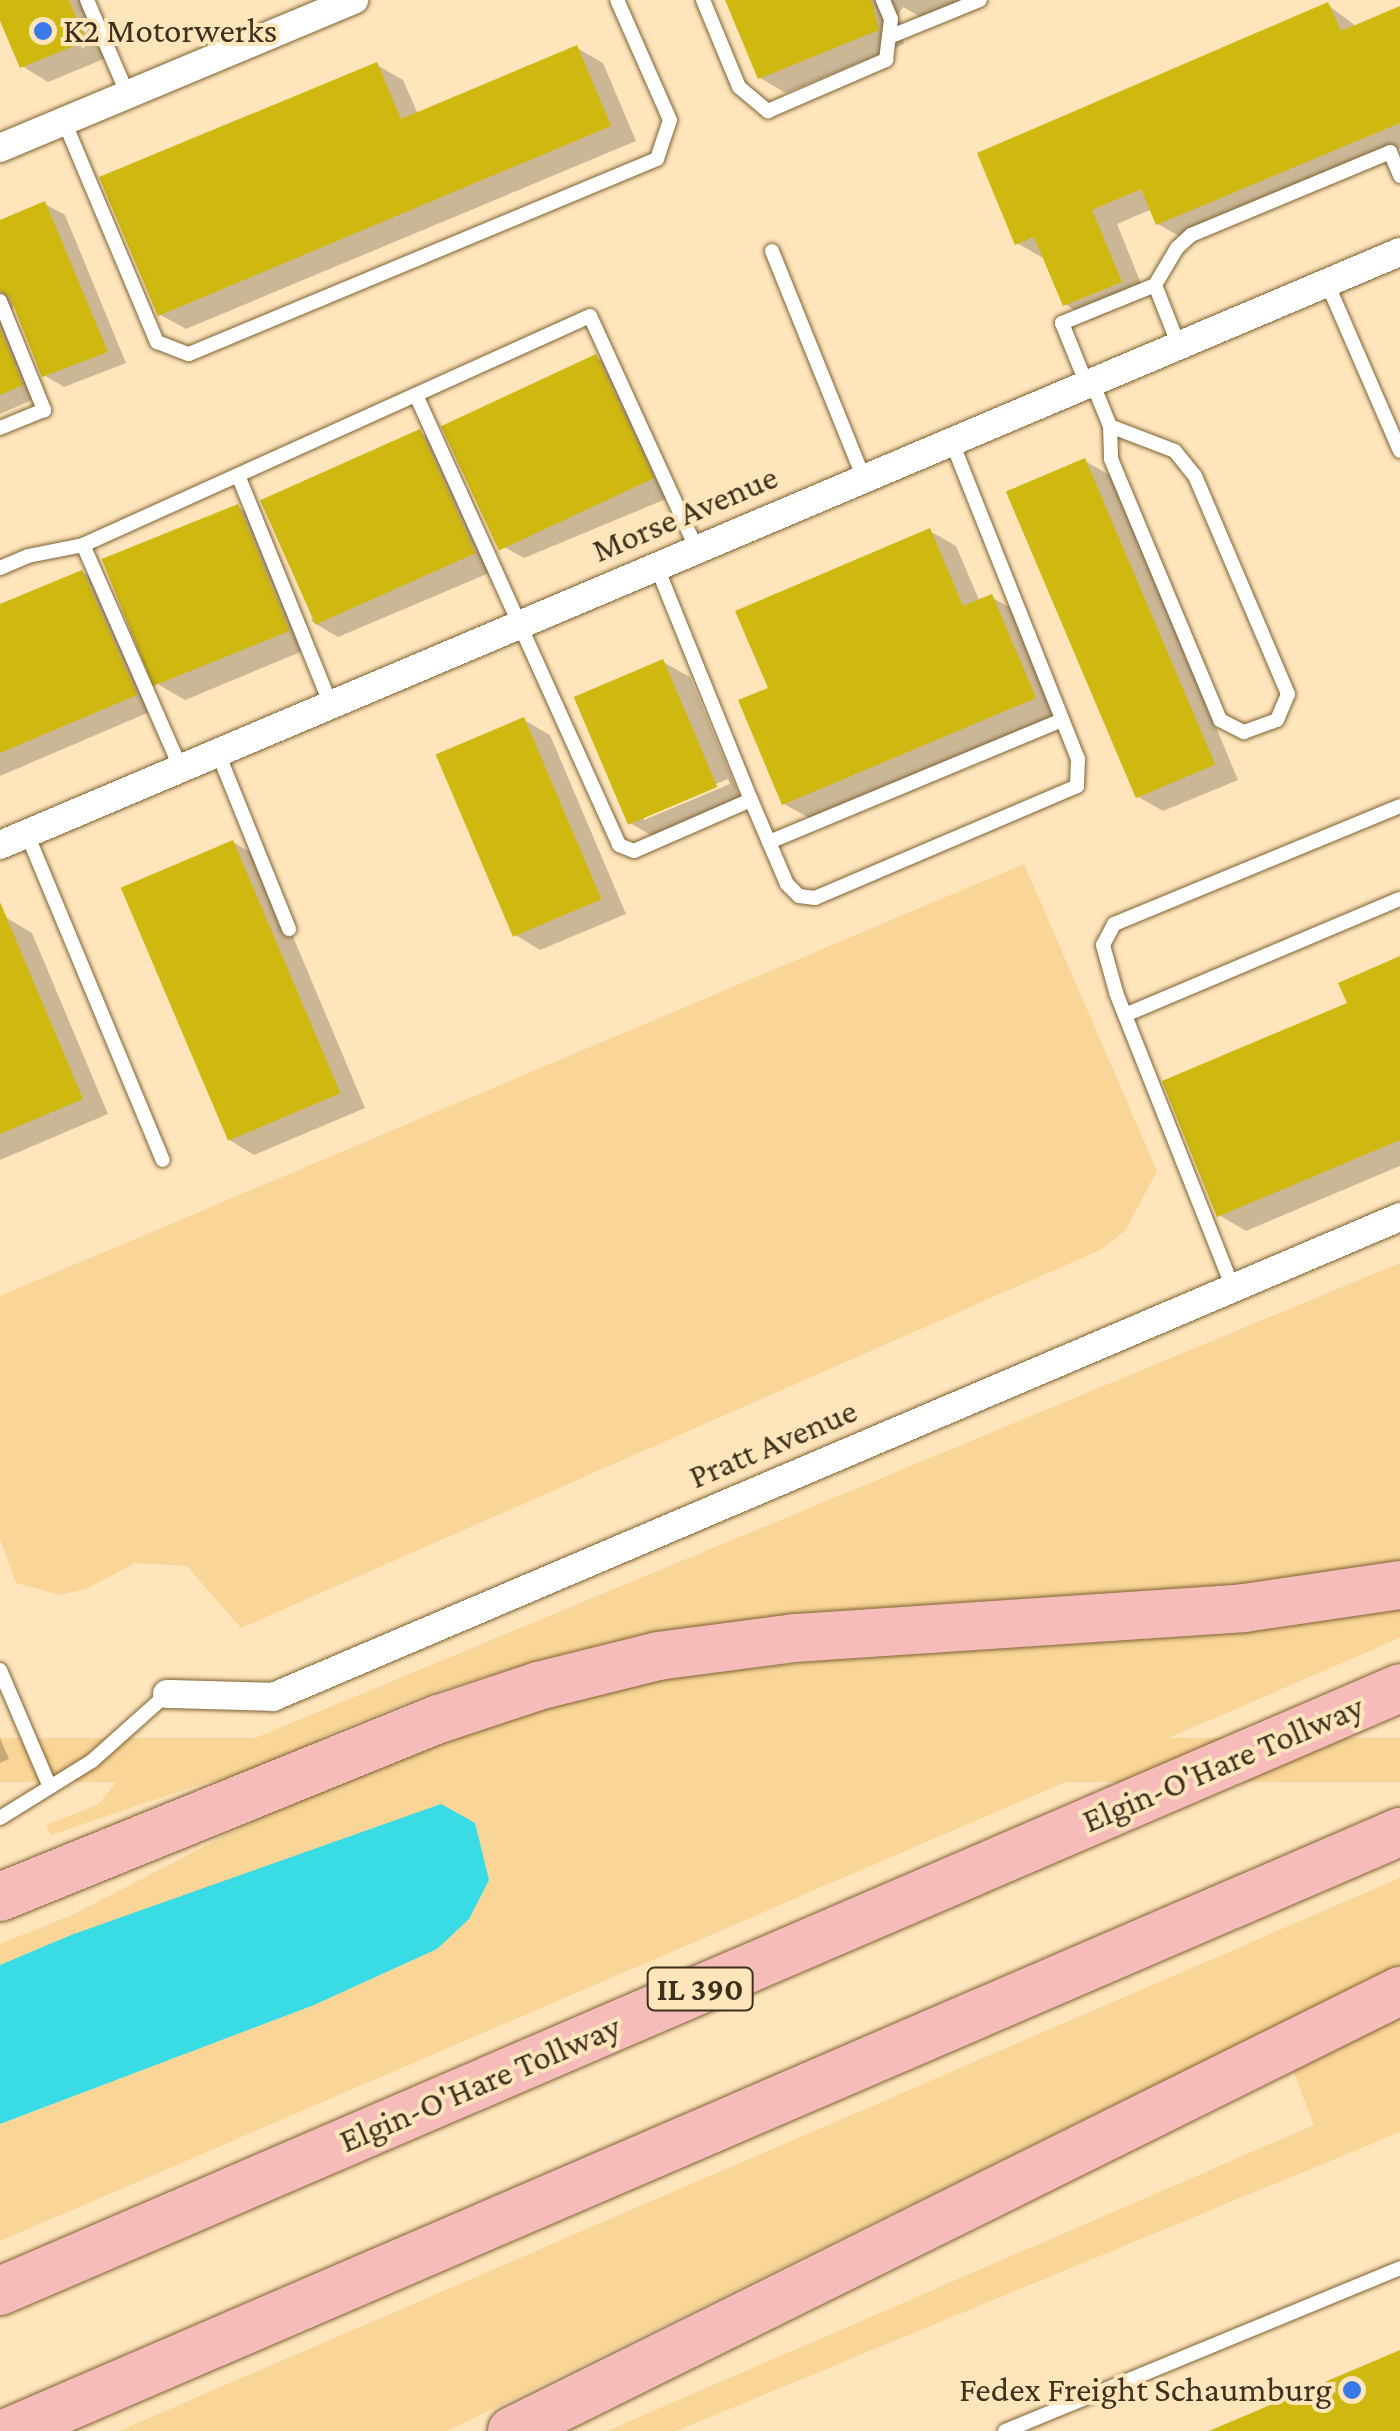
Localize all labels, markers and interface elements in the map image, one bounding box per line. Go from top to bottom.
place label: K2 Motorwerks [63,10,277,52]
marker: K2 Motorwerks [32,20,54,42]
street label: Morse Avenue [586,456,784,572]
street label: Pratt Avenue [683,1390,863,1498]
street label: Elgin-O'Hare Tollway [1076,1686,1370,1842]
road number: IL 390 [645,1962,755,2016]
street label: Elgin-O'Hare Tollway [333,2006,627,2162]
place label: Fedex Freight Schaumburg [959,2369,1332,2411]
marker: Fedex Freight Schaumburg [1341,2379,1363,2401]

